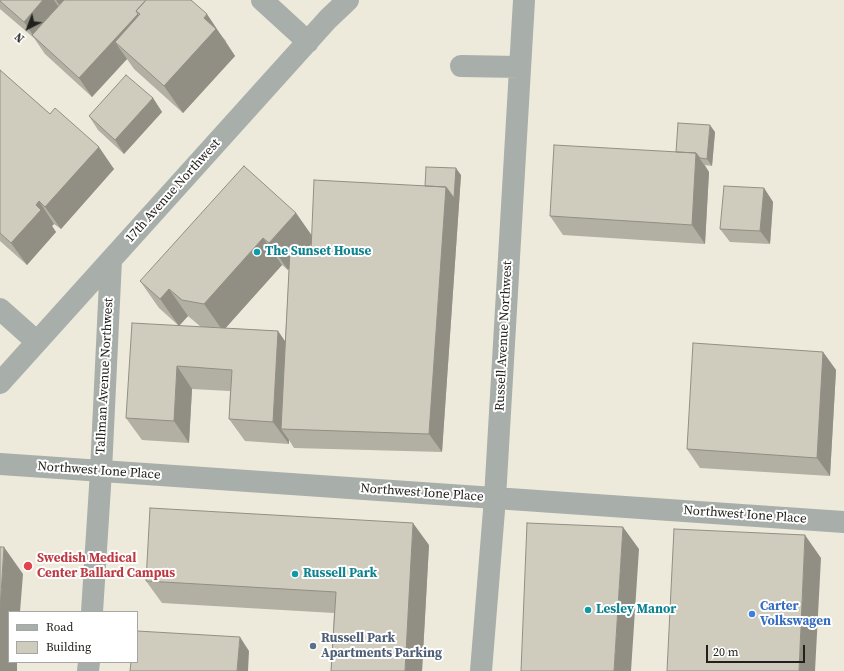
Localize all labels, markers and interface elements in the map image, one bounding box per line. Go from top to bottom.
north arrow [8,8,48,48]
text: N [12,29,28,46]
street label: 17th Avenue Northwest [122,136,224,246]
place label: The Sunset House [265,244,371,260]
marker: The Sunset House [252,247,262,257]
street label: Russell Avenue Northwest [492,261,516,411]
street label: Tallman Avenue Northwest [93,297,117,455]
street label: Northwest Ione Place [37,459,161,483]
street label: Northwest Ione Place [360,481,484,505]
street label: Northwest Ione Place [683,503,807,527]
place label: Swedish Medical Center Ballard Campus [37,551,175,582]
marker: Swedish Medical Center Ballard Campus [22,560,34,572]
place label: Russell Park [303,566,377,582]
marker: Russell Park [290,569,300,579]
place label: Carter Volkswagen [760,599,831,630]
place label: Lesley Manor [596,602,676,618]
marker: Lesley Manor [583,605,593,615]
marker: Carter Volkswagen [747,609,757,619]
legend [8,611,138,663]
text: Road [46,619,73,635]
place label: Russell Park Apartments Parking [321,631,442,662]
scale bar [708,637,807,663]
text: Building [46,639,91,655]
marker: Russell Park Apartments Parking [308,641,318,651]
text: 20 m [713,644,739,660]

